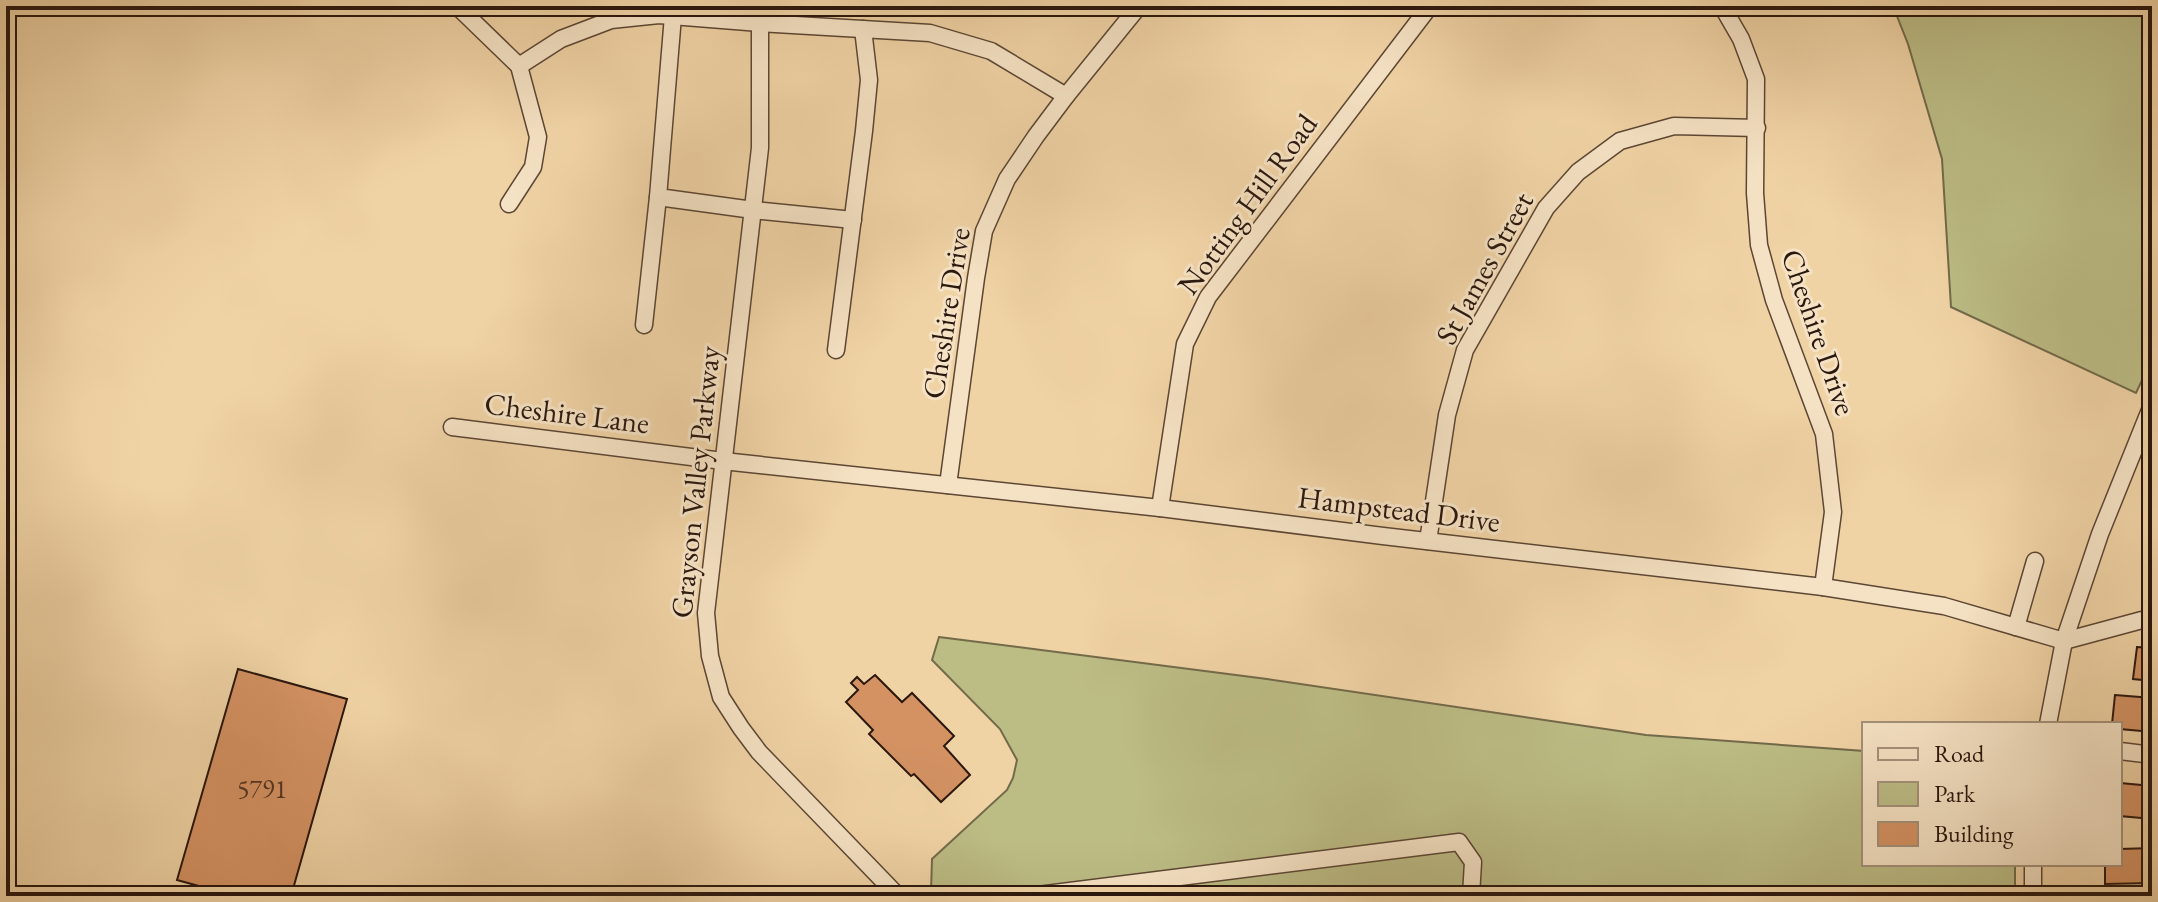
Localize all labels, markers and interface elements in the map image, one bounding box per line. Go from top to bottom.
street label: Notting Hill Road [1168,105,1326,302]
street label: St James Street [1426,184,1542,351]
street label: Cheshire Drive [913,225,979,401]
street label: Cheshire Drive [1772,244,1866,420]
street label: Grayson Valley Parkway [661,343,729,620]
street label: Cheshire Lane [482,384,652,442]
street label: Hampstead Drive [1296,477,1502,541]
legend [1862,722,2122,866]
text: Road [1934,738,1985,769]
house number: 5791 [237,772,287,806]
text: Park [1934,778,1976,809]
text: Building [1934,818,2014,849]

